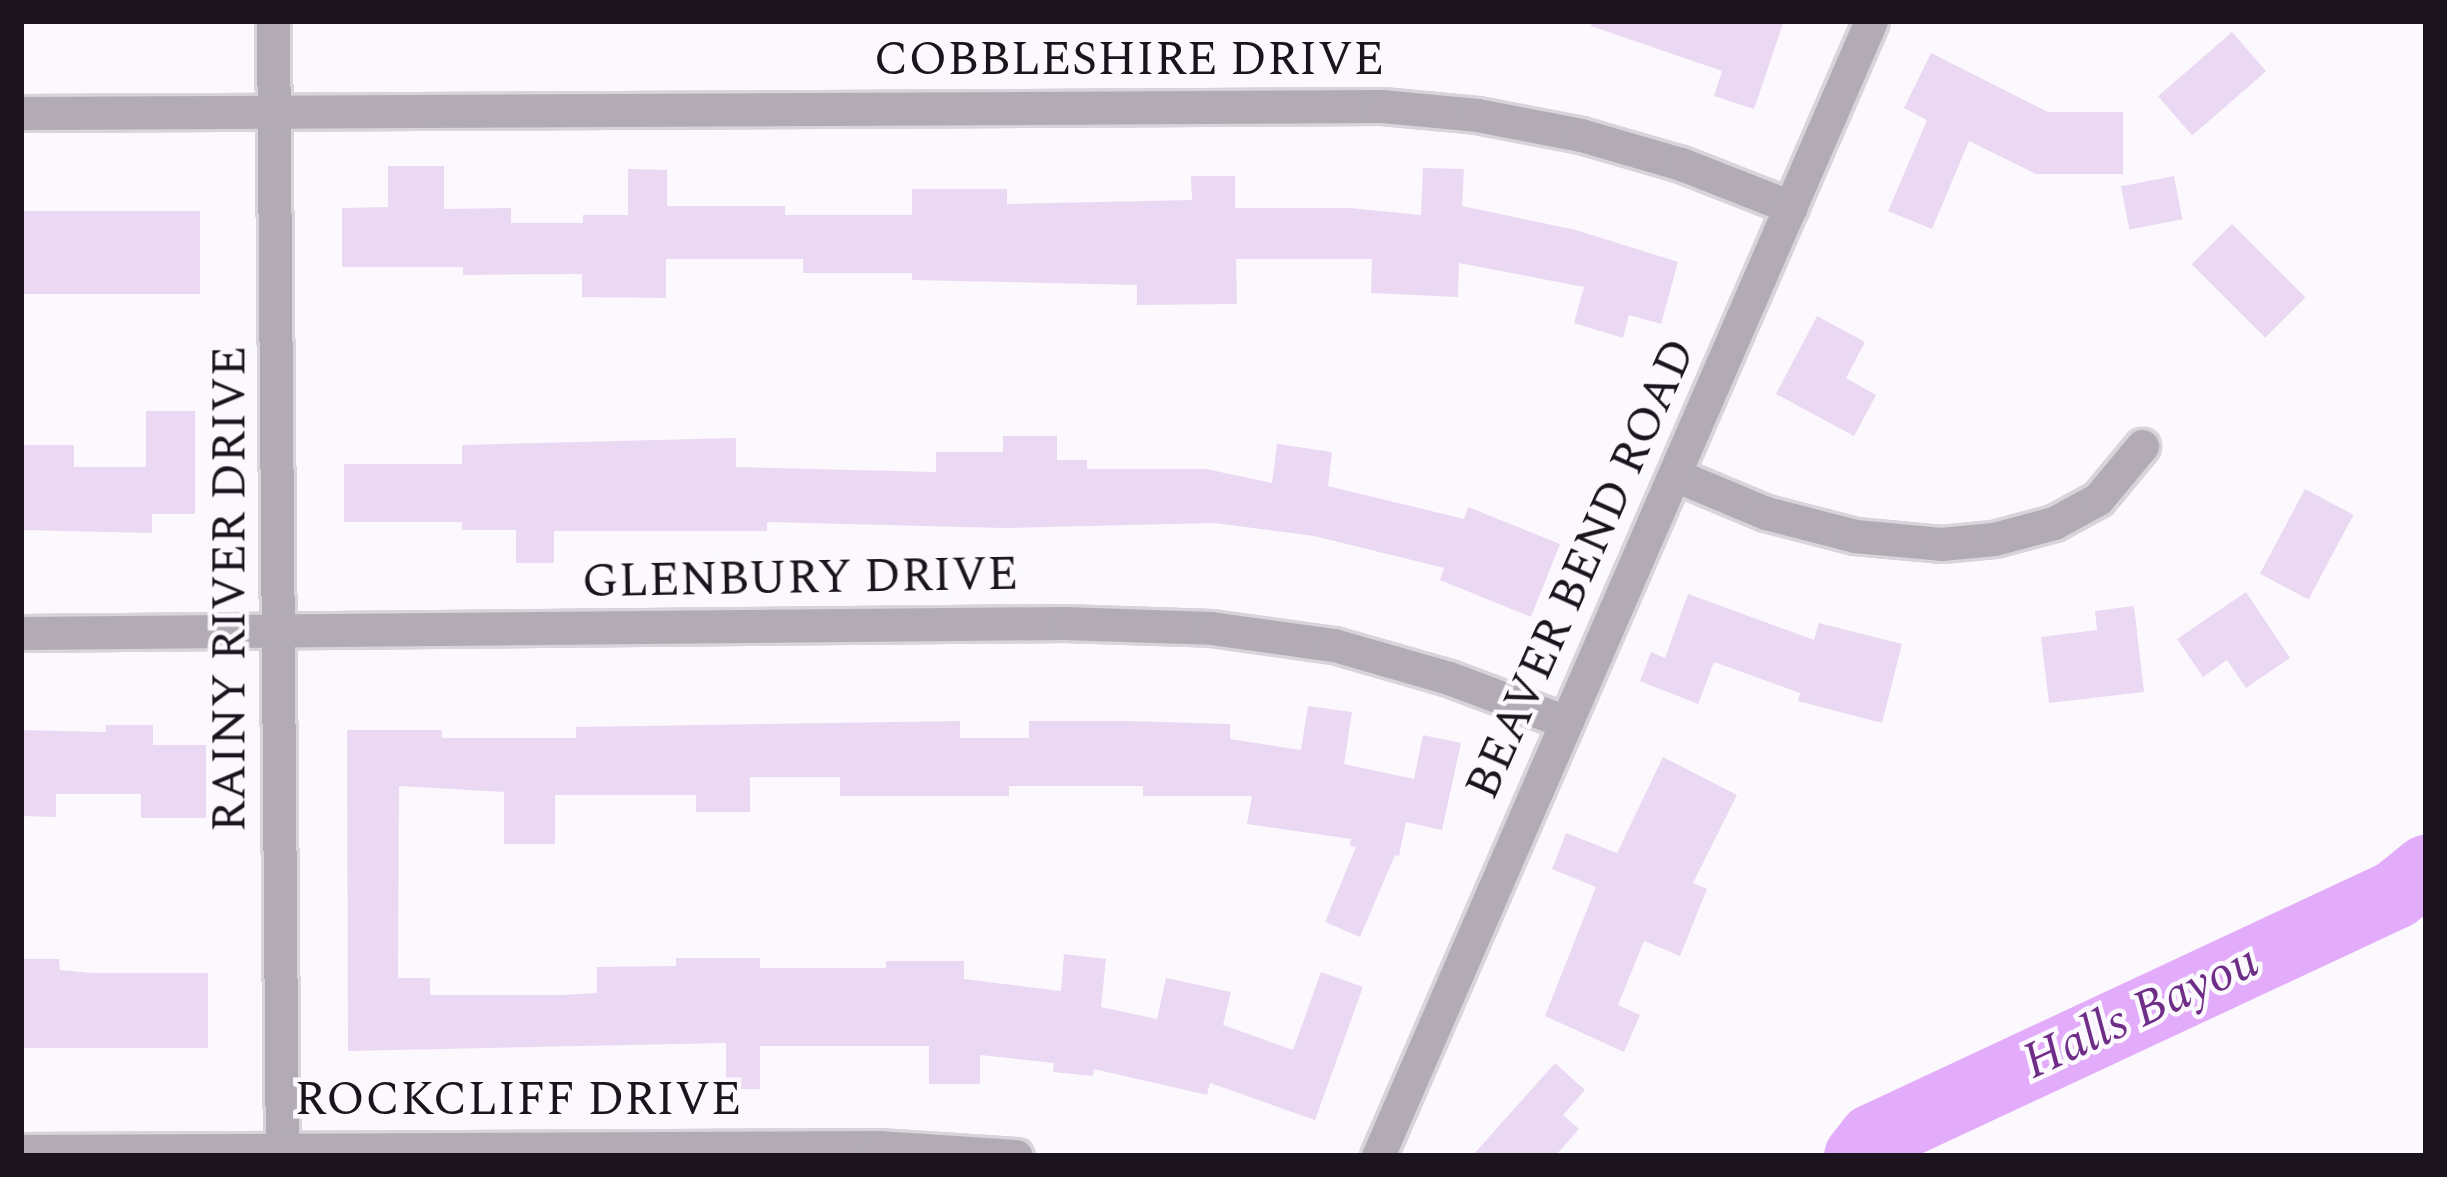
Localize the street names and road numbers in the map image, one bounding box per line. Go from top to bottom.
street label: COBBLESHIRE DRIVE [874,31,1384,89]
street label: BEAVER BEND ROAD [1453,330,1709,808]
street label: RAINY RIVER DRIVE [201,346,259,832]
street label: GLENBURY DRIVE [581,545,1019,611]
street label: ROCKCLIFF DRIVE [294,1071,742,1129]

